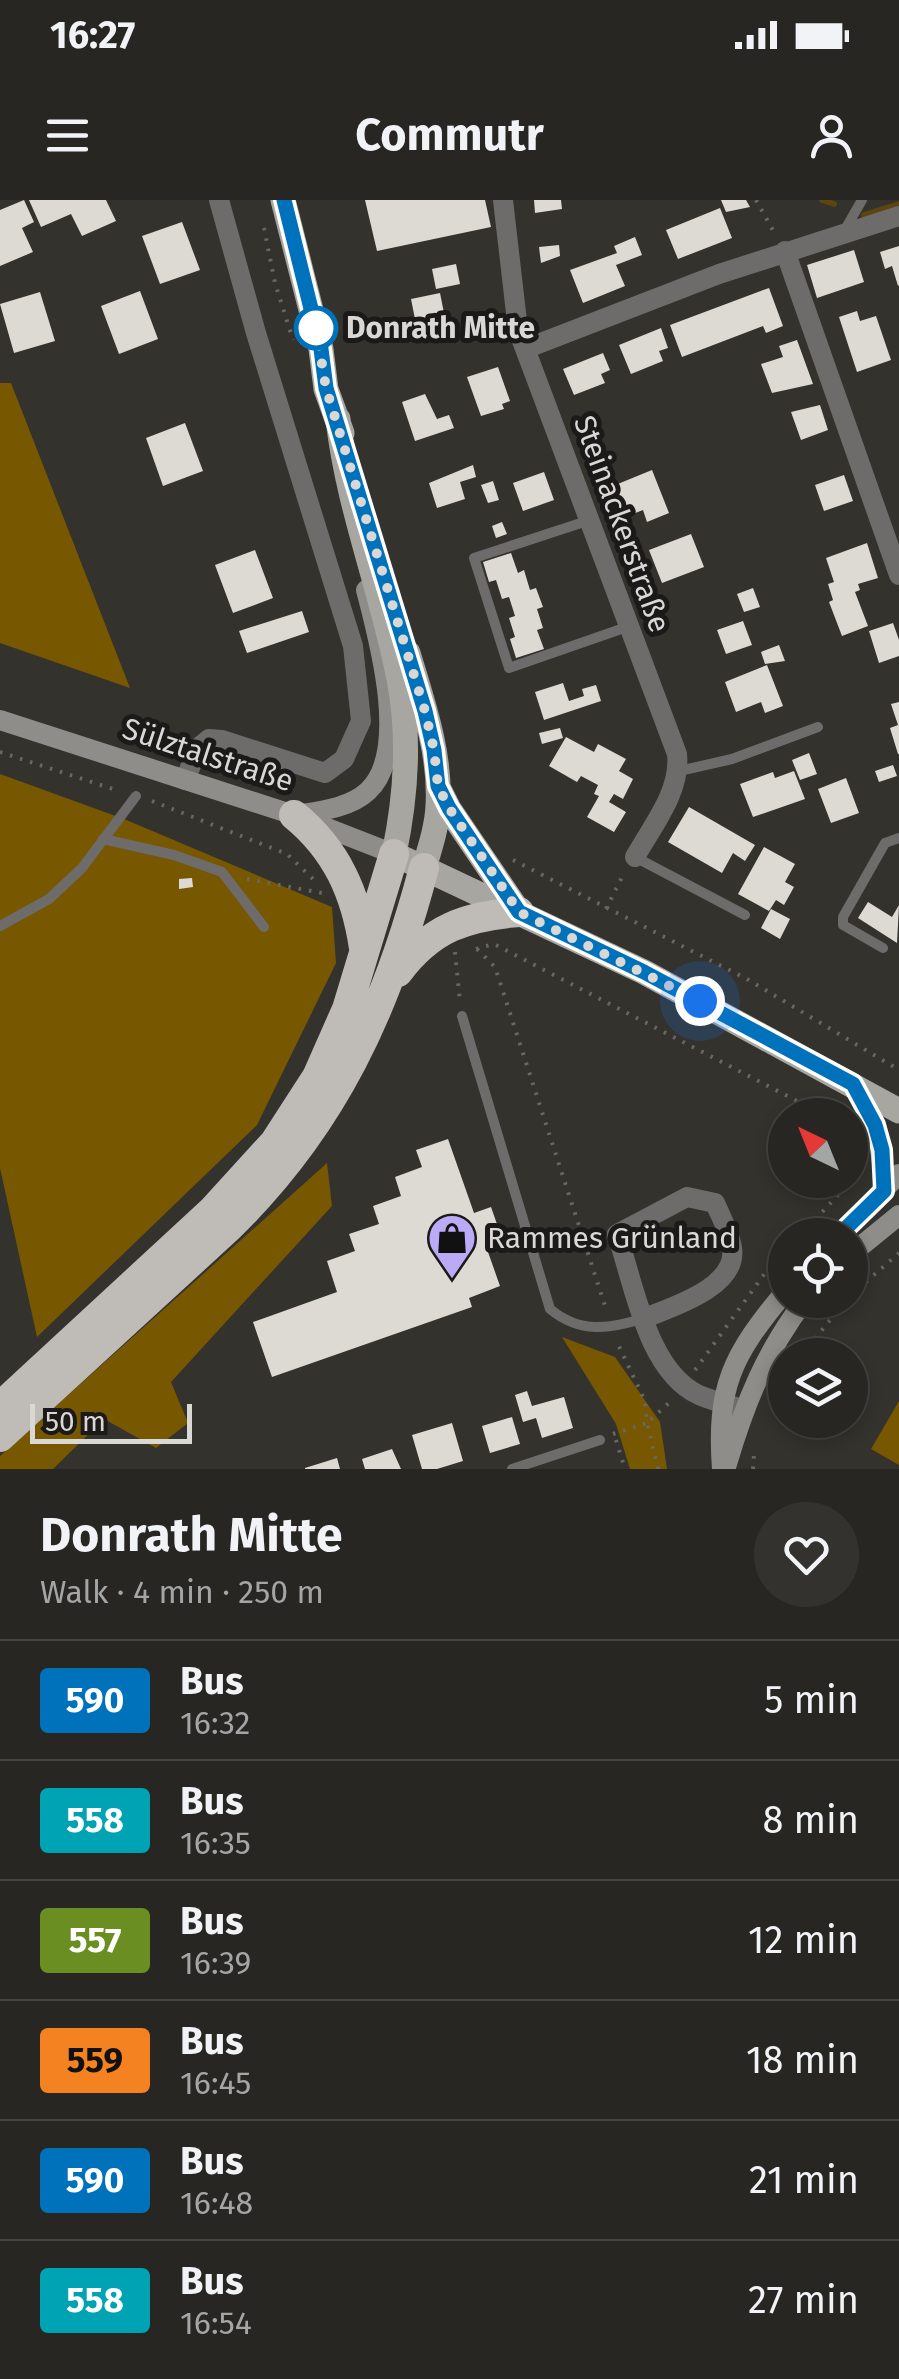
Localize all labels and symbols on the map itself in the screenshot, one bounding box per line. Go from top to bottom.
marker: Donrath Mitte [295,307,337,349]
place label: Donrath Mitte [346,310,535,346]
street label: Steinackerstraße [566,411,678,637]
street label: Sülztalstraße [118,710,298,800]
your location [675,976,725,1026]
north arrow [768,1098,868,1198]
shop icon: Rammes Grünland [426,1212,478,1280]
place label: Rammes Grünland [487,1220,737,1256]
scale bar [30,1399,192,1444]

